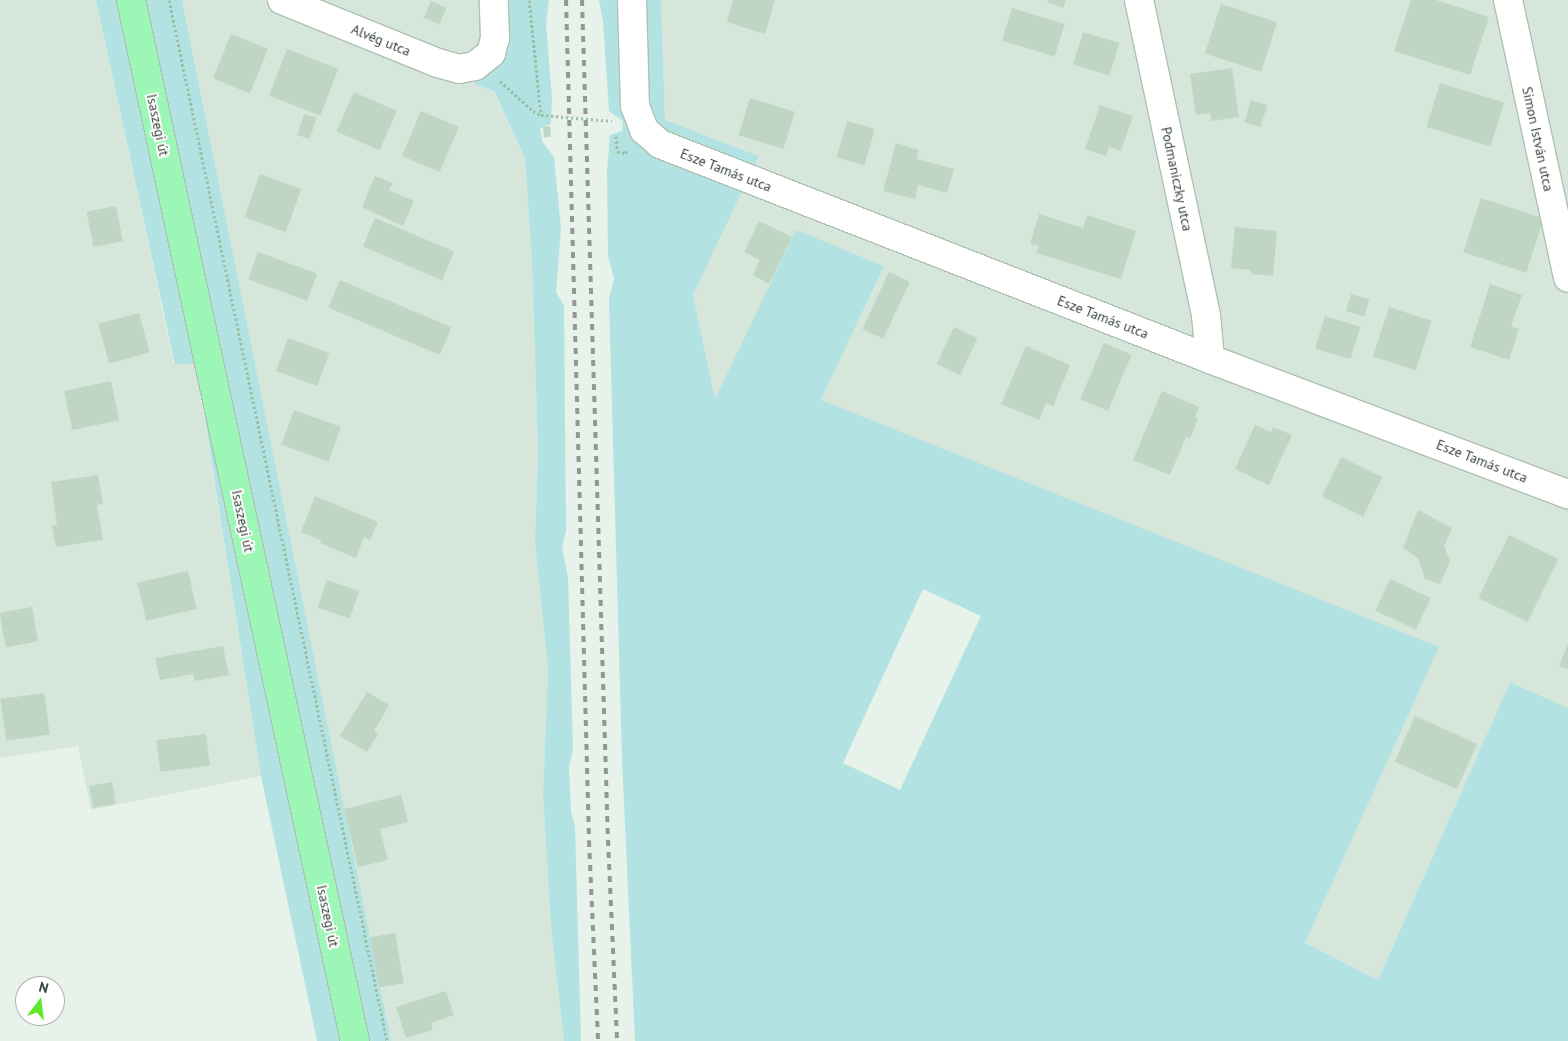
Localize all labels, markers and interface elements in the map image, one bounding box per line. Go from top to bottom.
street label: Alvég utca [349,21,413,59]
street label: Simon István utca [1519,85,1557,193]
street label: Isaszegi út [143,92,173,158]
street label: Podmaniczky utca [1158,125,1196,233]
street label: Esze Tamás utca [678,145,774,195]
street label: Esze Tamás utca [1055,292,1151,342]
street label: Esze Tamás utca [1434,436,1530,486]
street label: Isaszegi út [228,488,258,554]
street label: Isaszegi út [313,883,343,949]
north arrow [15,976,65,1026]
text: N [37,978,50,997]

